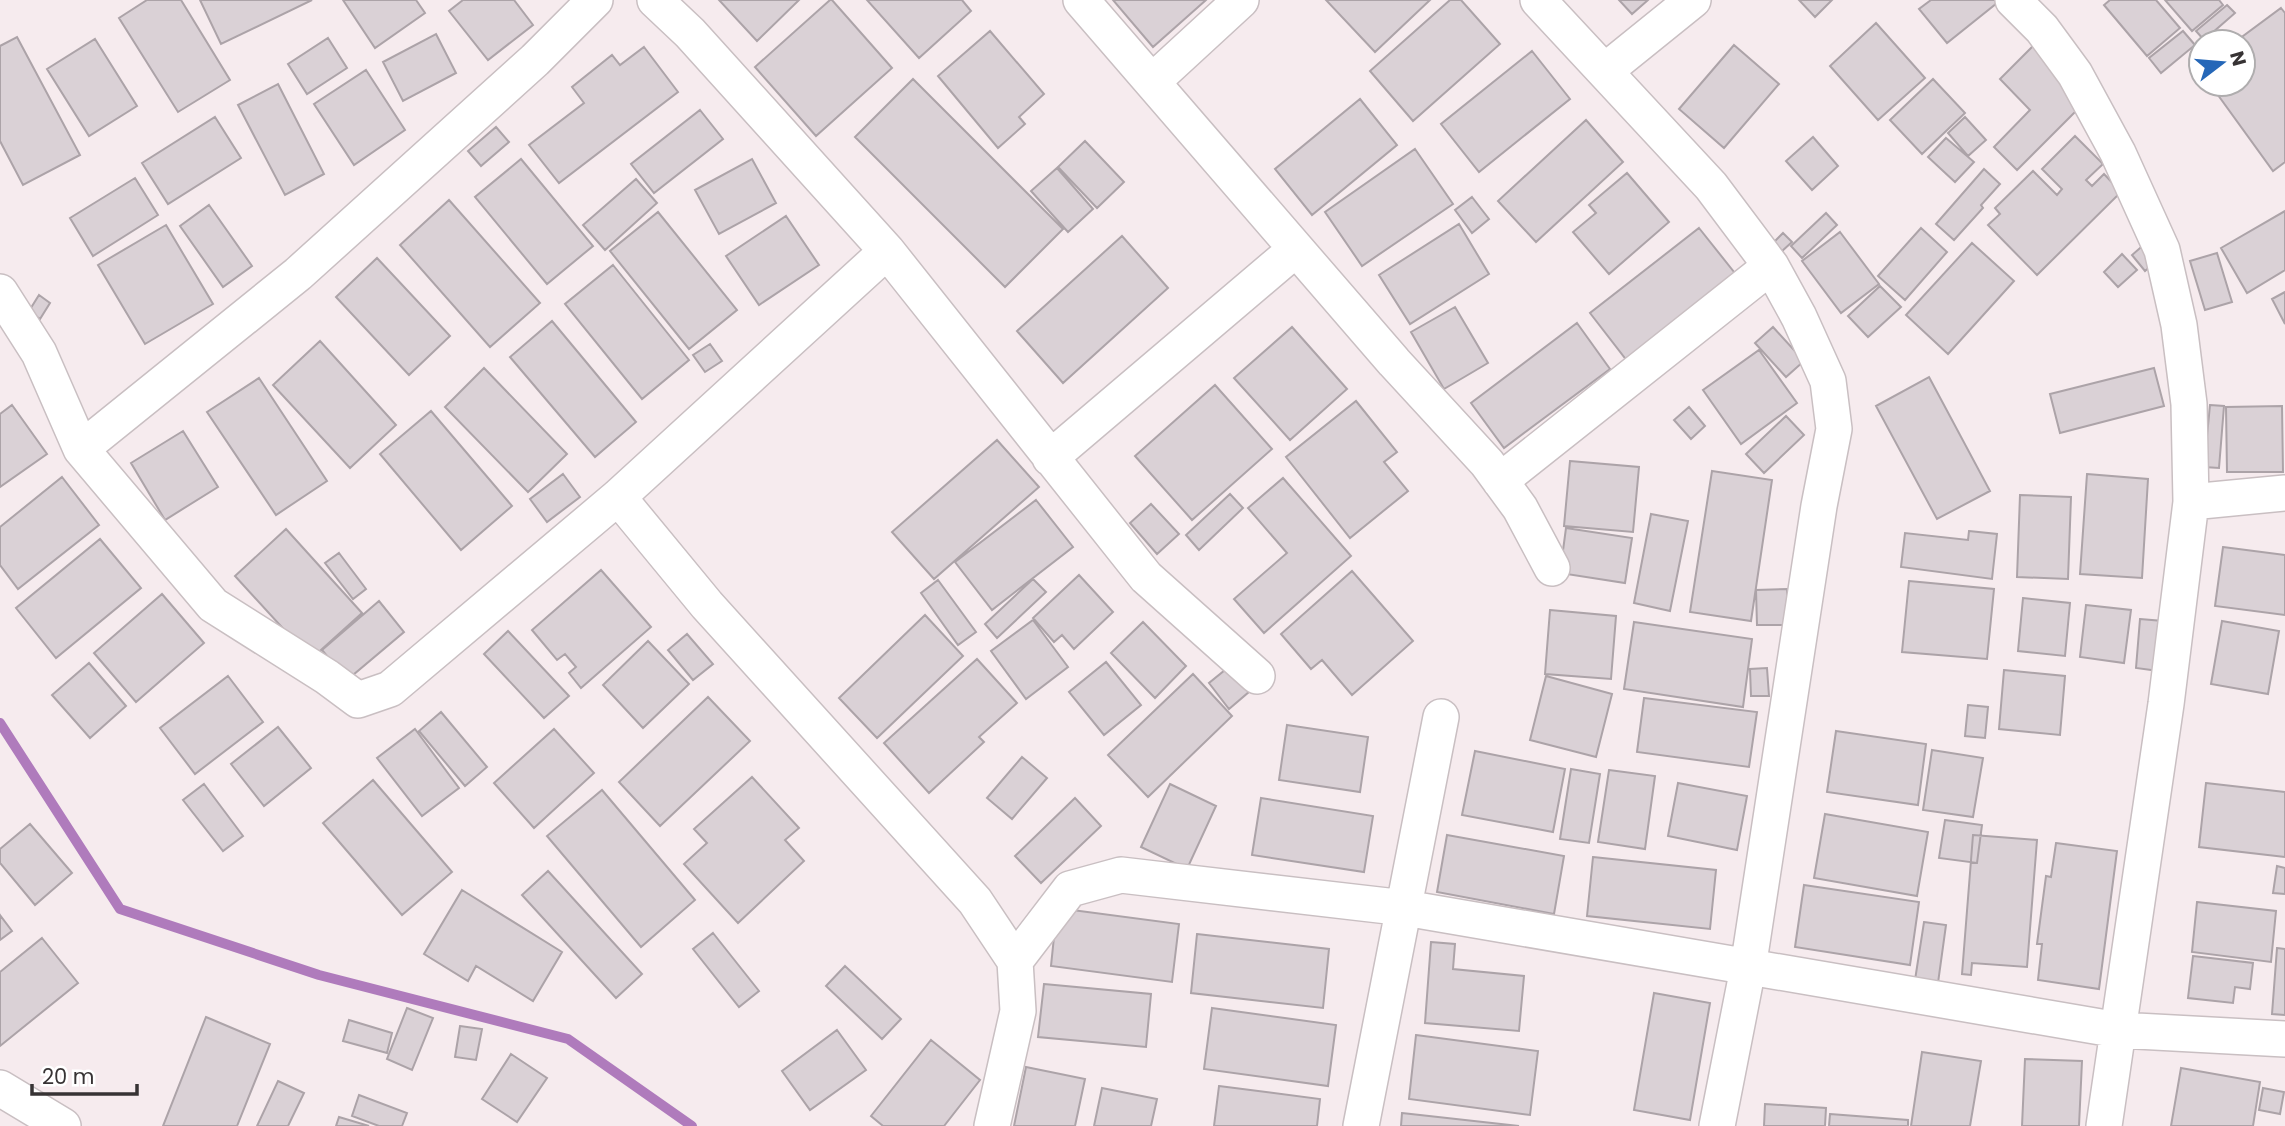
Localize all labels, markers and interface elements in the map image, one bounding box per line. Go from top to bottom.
north arrow [2187,28,2257,98]
text: N [2223,48,2253,69]
scale bar [32,1052,136,1096]
text: 20 m [42,1062,95,1091]

